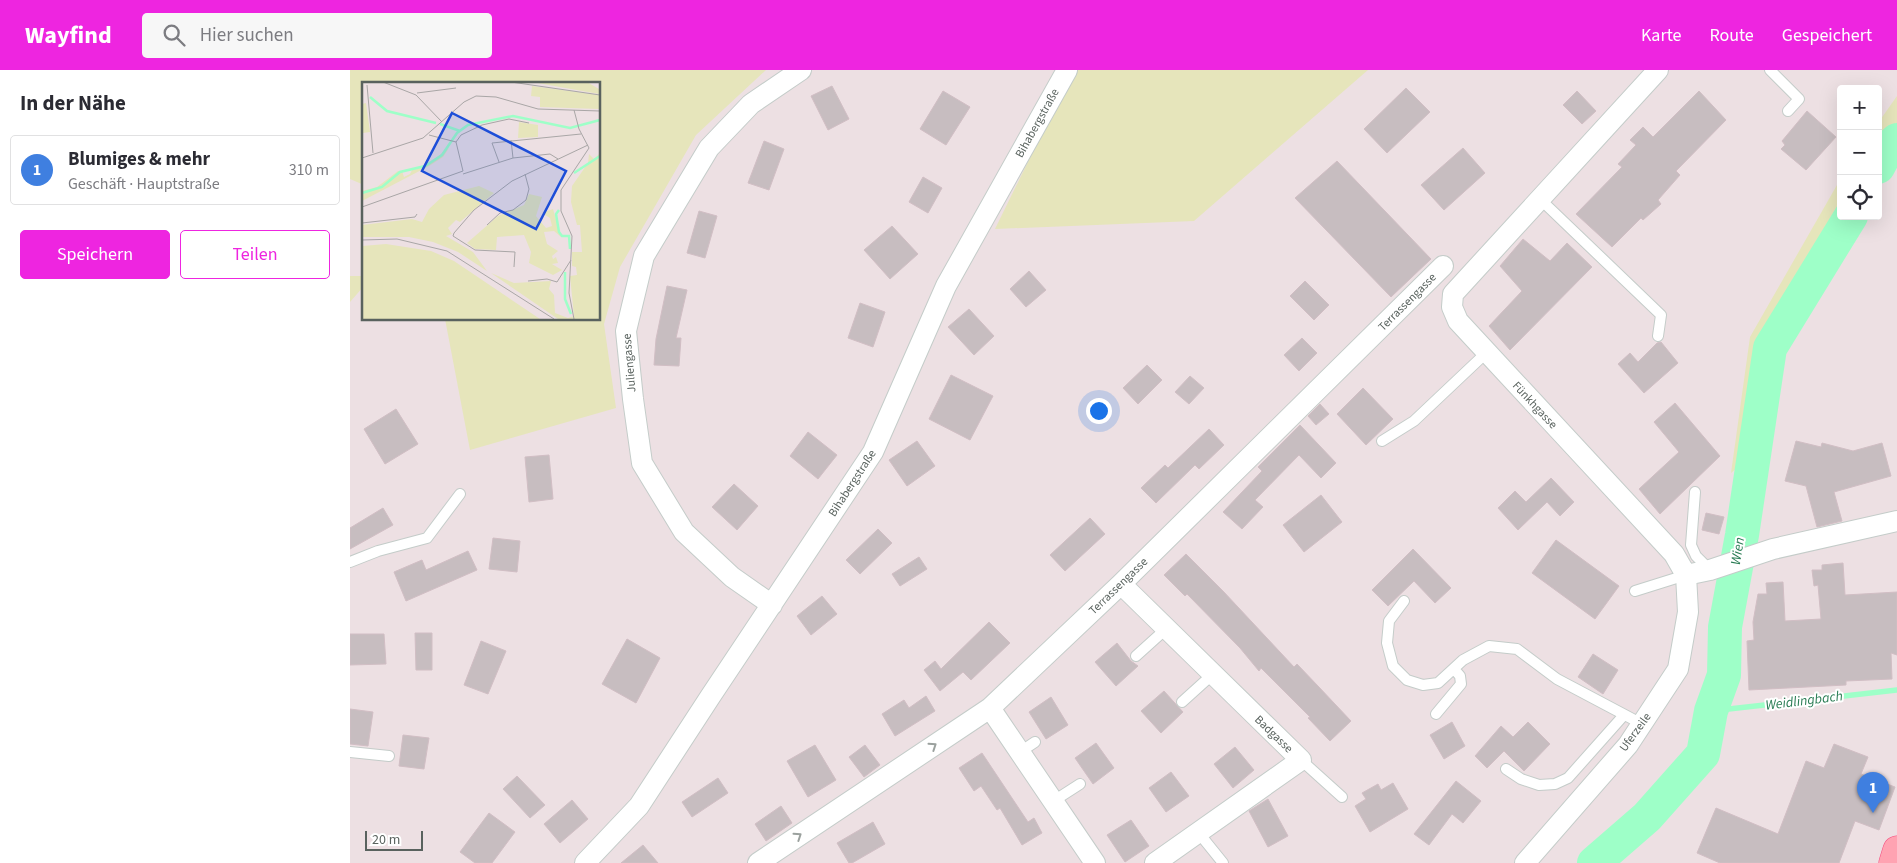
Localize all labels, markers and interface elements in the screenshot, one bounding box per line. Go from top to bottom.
search box [142,13,492,58]
text: Wayfind [25,18,112,53]
icon: search [160,21,188,49]
text: Hier suchen [200,22,294,49]
text: Karte [1641,23,1681,48]
text: Route [1709,23,1754,48]
text: Gespeichert [1782,23,1872,48]
inset map [362,82,600,320]
street label: Bihabergstraße [1011,85,1064,161]
map controls [1837,85,1882,220]
button: + [1837,85,1882,130]
text: In der Nähe [20,88,126,118]
button: − [1837,130,1882,175]
text: Blumiges & mehr [68,146,210,173]
text: 1 [33,159,41,181]
text: 310 m [289,159,329,181]
text: Geschäft · Hauptstraße [68,173,220,195]
button: locate [1837,175,1882,220]
button: Speichern [20,230,170,279]
button: Teilen [180,230,330,279]
street label: Terrassengasse [1374,269,1440,335]
street label: Juliengasse [618,333,641,393]
street label: Fünkhgasse [1508,378,1561,433]
your location [1086,398,1112,424]
street label: Bihabergstraße [824,446,881,520]
water label: Wien [1726,536,1750,567]
street label: Terrassengasse [1085,554,1152,619]
water label: Weidlingbach [1764,686,1844,716]
street label: Uferzeile [1616,709,1655,755]
street label: Badgasse [1251,712,1297,757]
one-way arrow [928,742,937,752]
pin: 1 [1857,772,1889,813]
scale bar [365,828,422,851]
text: 20 m [372,830,400,850]
one-way arrow [793,833,802,842]

